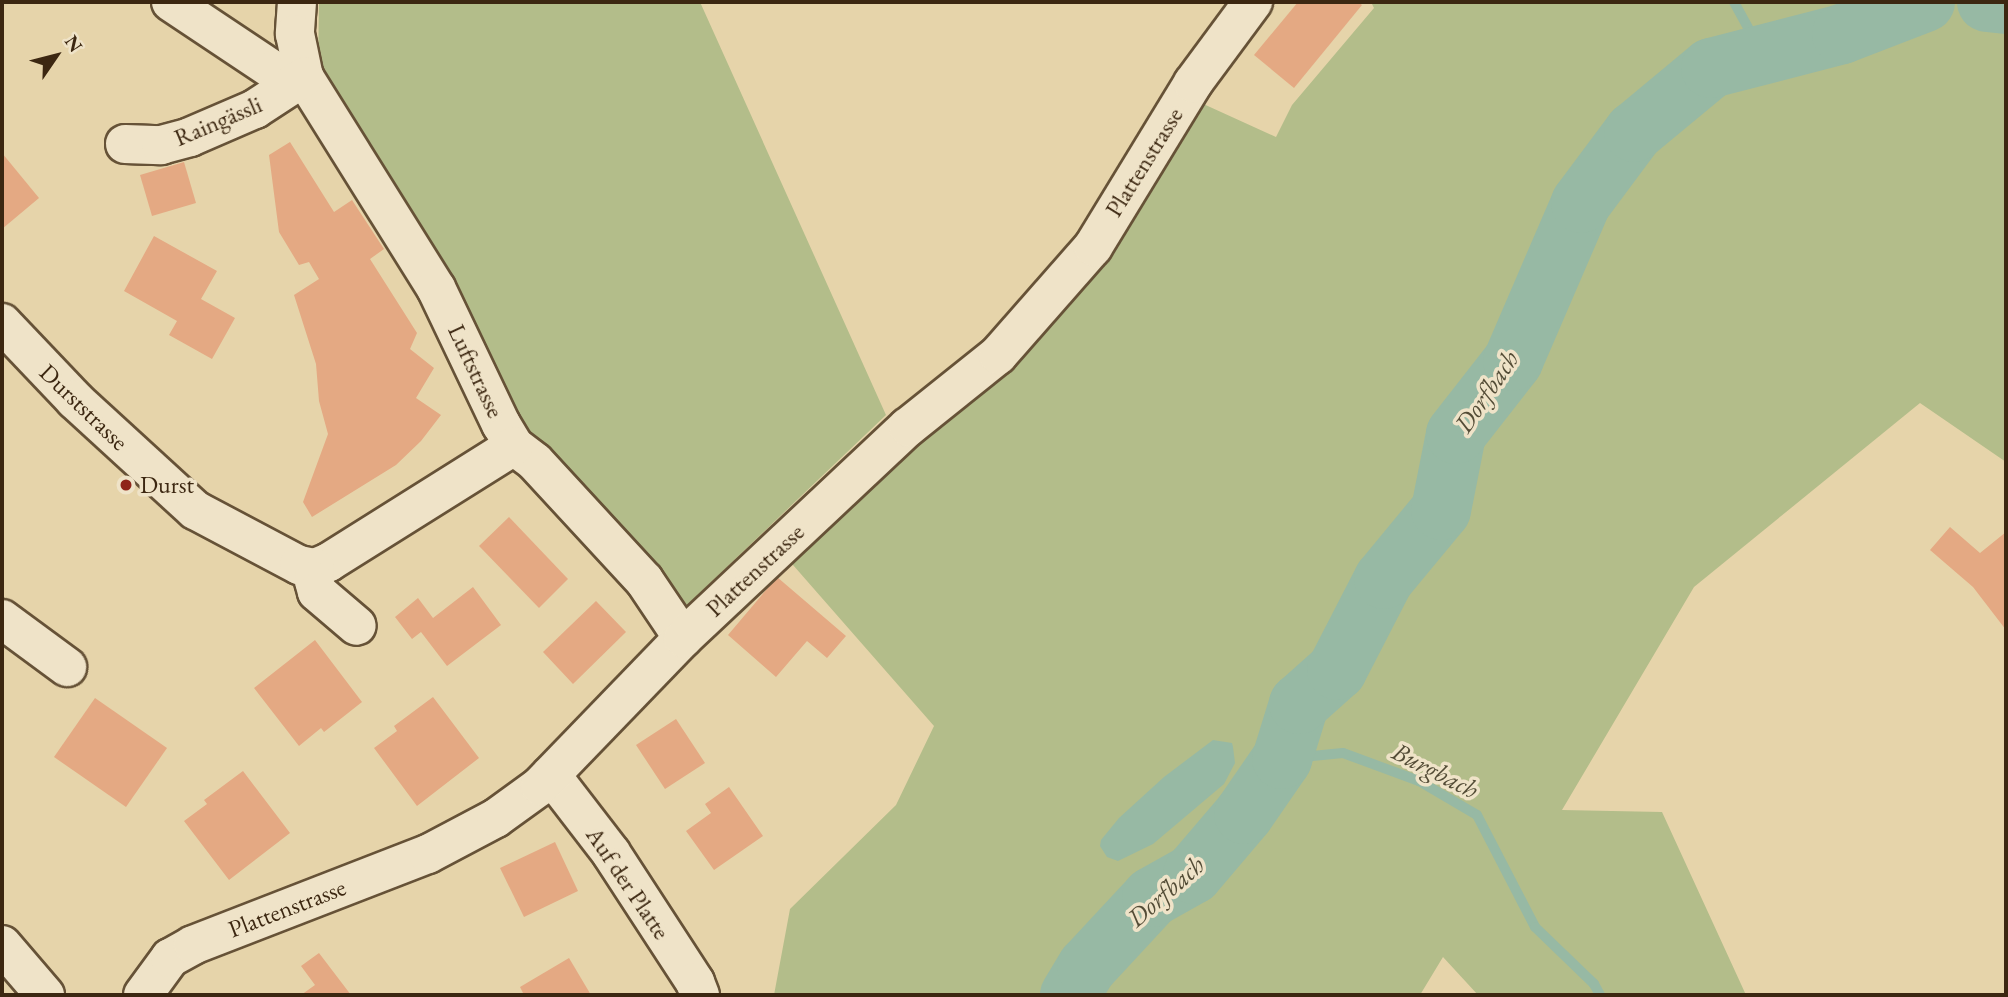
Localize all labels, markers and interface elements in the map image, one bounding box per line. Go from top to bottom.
north arrow [21,21,91,91]
text: N [59,30,88,57]
street label: Raingässli [170,90,266,152]
street label: Plattenstrasse [1099,102,1189,222]
street label: Luftstrasse [442,320,510,422]
water label: Dorfbach [1448,345,1526,439]
street label: Durststrasse [34,358,134,456]
place label: Durst [140,471,194,499]
marker: Durst [118,477,134,493]
street label: Plattenstrasse [700,517,810,623]
water label: Burgbach [1387,736,1483,806]
street label: Auf der Platte [580,821,676,945]
water label: Dorfbach [1121,850,1211,934]
street label: Plattenstrasse [224,872,350,944]

